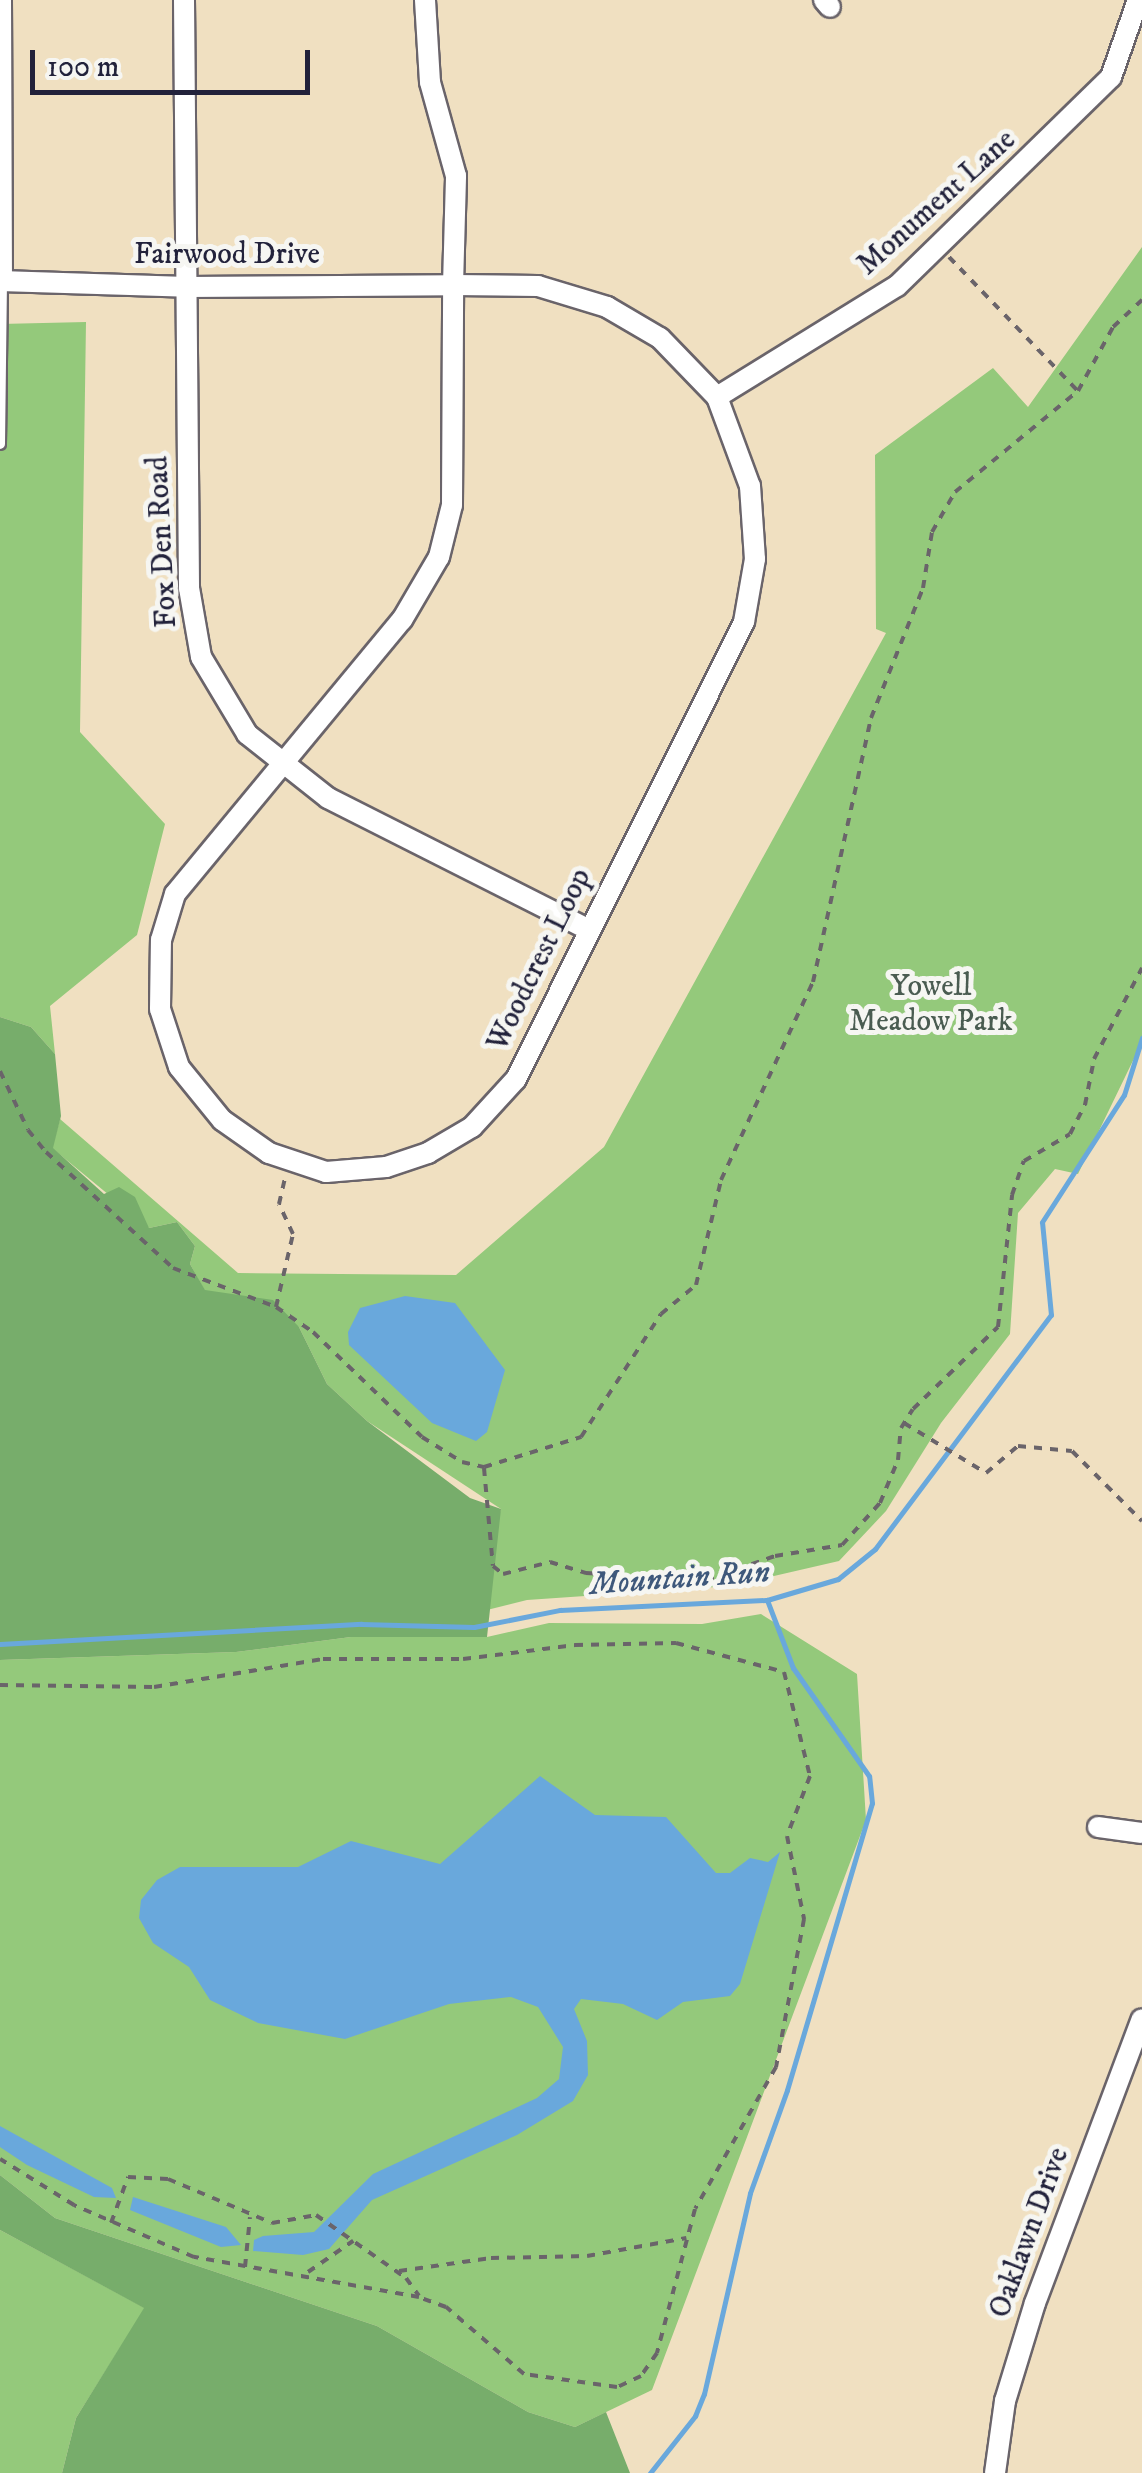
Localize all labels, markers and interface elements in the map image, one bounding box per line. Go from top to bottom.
scale bar [35,30,315,92]
text: 100 m [47,49,119,86]
street label: Monument Lane [851,123,1023,283]
street label: Fairwood Drive [134,237,320,273]
street label: Fox Den Road [141,455,185,629]
street label: Woodcrest Loop [480,863,600,1057]
park label: Yowell Meadow Park [849,969,1013,1040]
water label: Mountain Run [589,1554,771,1604]
street label: Oaklawn Drive [983,2143,1077,2323]

